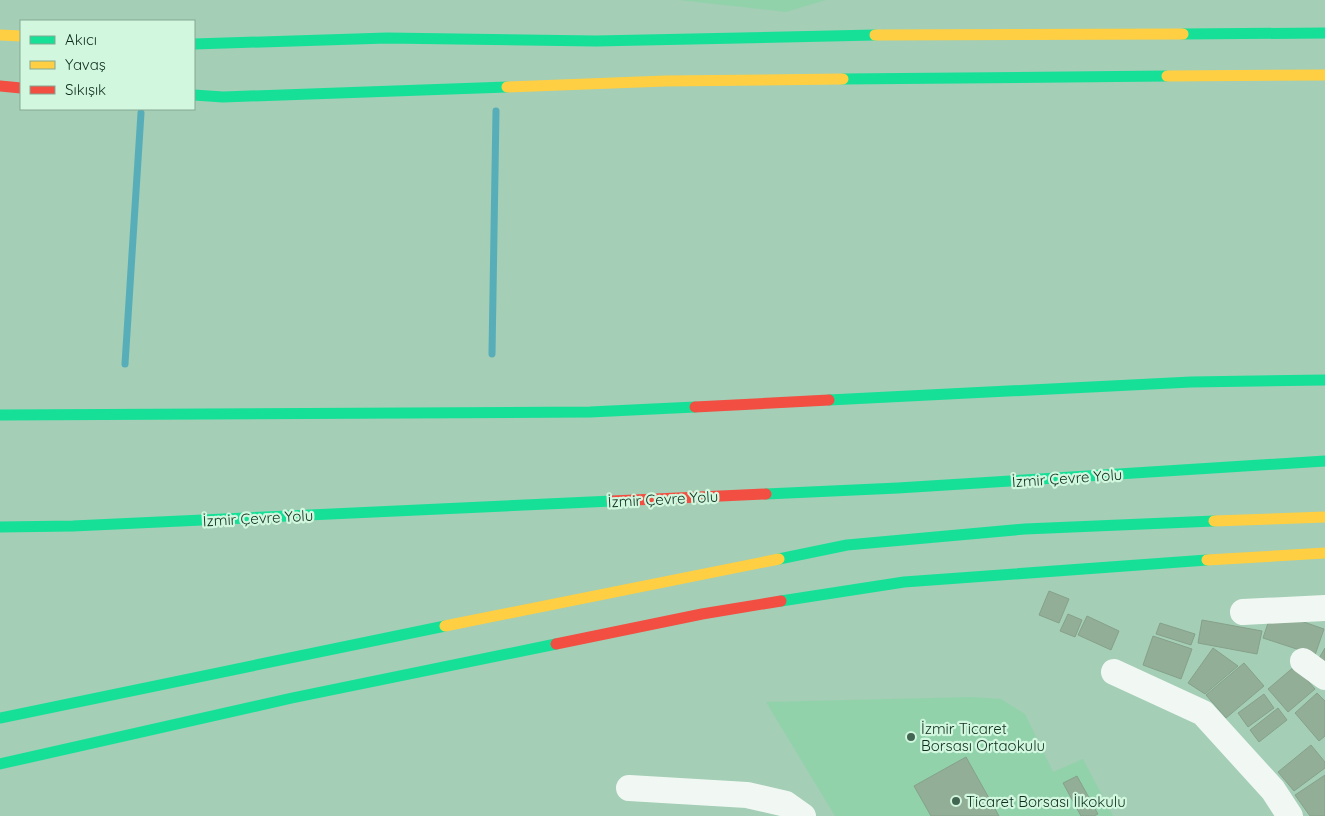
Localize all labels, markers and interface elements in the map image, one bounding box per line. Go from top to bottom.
legend [20,20,195,110]
text: Akıcı [65,30,97,49]
text: Yavaş [65,55,106,74]
text: Sıkışık [65,80,106,99]
street label: İzmir Çevre Yolu [1011,465,1123,491]
street label: İzmir Çevre Yolu [607,487,719,511]
street label: İzmir Çevre Yolu [202,506,314,530]
place label: İzmir Ticaret Borsası Ortaokulu [921,719,1045,755]
marker: İzmir Ticaret Borsası Ortaokulu [905,731,917,743]
place label: Ticaret Borsası İlkokulu [966,792,1126,811]
marker: Ticaret Borsası İlkokulu [950,795,962,807]

